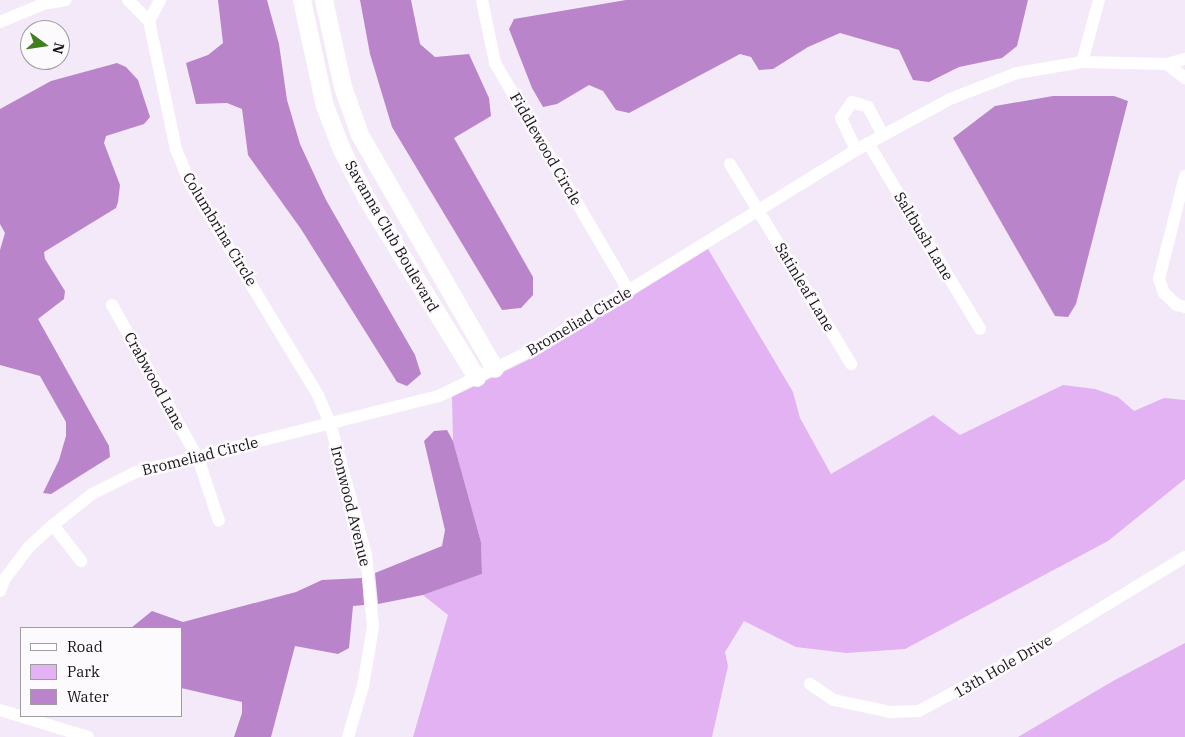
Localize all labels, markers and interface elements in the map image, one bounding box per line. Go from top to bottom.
north arrow [20,20,70,70]
text: N [49,41,69,56]
street label: Fiddlewood Circle [506,89,586,209]
street label: Savanna Club Boulevard [341,157,443,315]
street label: Columbrina Circle [179,169,261,289]
street label: Saltbush Lane [891,189,957,283]
street label: Satinleaf Lane [771,239,839,335]
street label: Bromeliad Circle [523,283,635,359]
street label: Crabwood Lane [121,329,189,433]
street label: Bromeliad Circle [140,433,260,479]
street label: Ironwood Avenue [327,444,375,568]
legend [20,627,182,717]
street label: 13th Hole Drive [951,631,1055,701]
text: Road [67,637,103,656]
text: Park [67,662,100,681]
text: Water [67,687,109,706]

